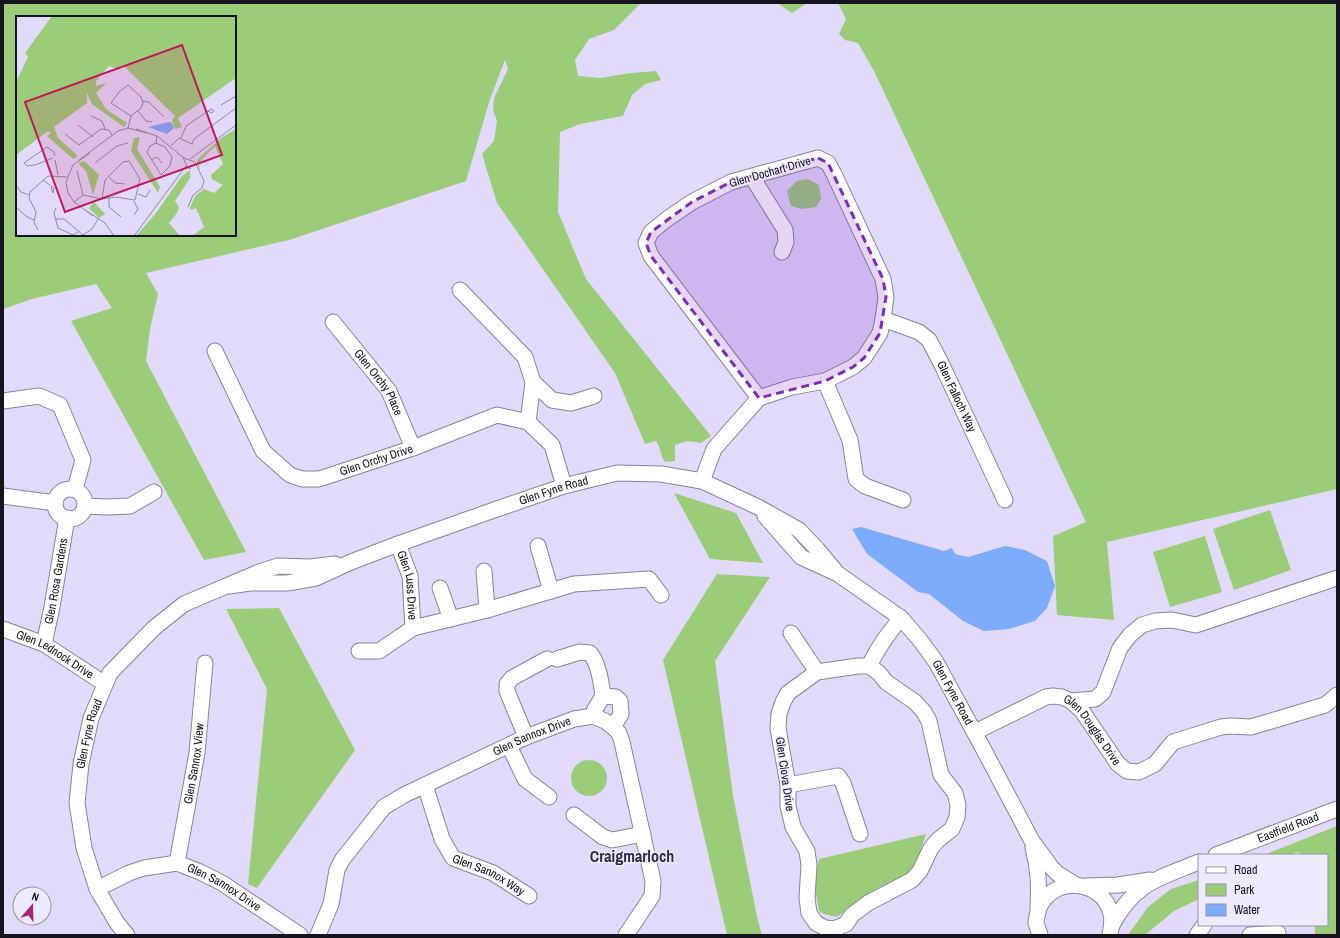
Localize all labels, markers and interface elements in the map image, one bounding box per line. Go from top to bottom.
inset map [16,16,236,236]
street label: Glen Dochart Drive [727,153,813,191]
street label: Glen Orchy Place [350,346,406,418]
street label: Glen Falloch Way [933,358,980,435]
street label: Glen Orchy Drive [338,441,415,480]
street label: Glen Fyne Road [517,472,590,509]
street label: Glen Rosa Gardens [41,537,71,626]
street label: Glen Luss Drive [393,548,421,621]
street label: Glen Lednock Drive [14,626,97,682]
street label: Glen Fyne Road [928,657,977,728]
street label: Glen Douglas Drive [1061,691,1125,768]
street label: Glen Fyne Road [73,696,106,770]
street label: Glen Sannox Drive [490,713,573,760]
street label: Glen Sannox View [180,722,208,805]
street label: Glen Clova Drive [772,736,798,812]
street label: Eastfield Road [1255,809,1321,847]
district label: Craigmarloch [590,845,674,867]
street label: Glen Sannox Way [450,850,528,899]
legend [1198,854,1328,926]
street label: Glen Sannox Drive [185,860,264,915]
text: Road [1234,862,1258,878]
text: Park [1234,882,1254,898]
north arrow [12,886,52,926]
text: N [30,889,41,904]
text: Water [1234,902,1261,918]

